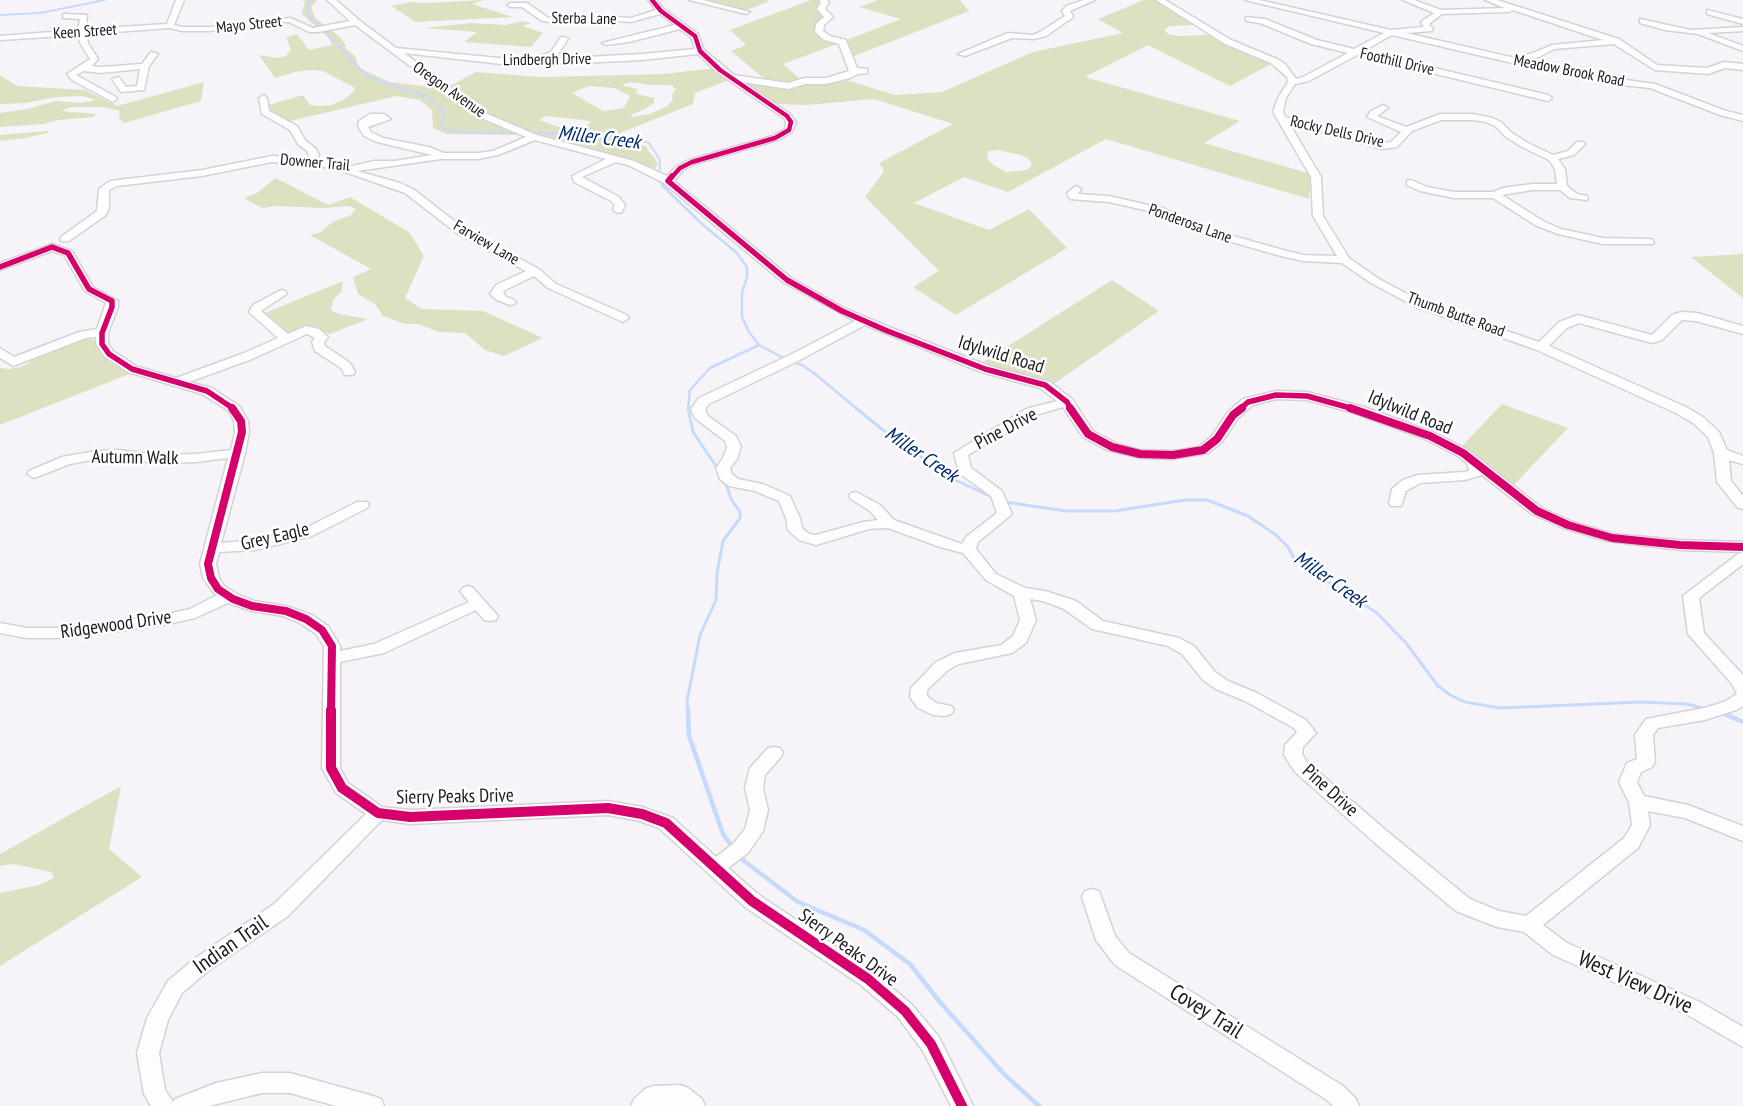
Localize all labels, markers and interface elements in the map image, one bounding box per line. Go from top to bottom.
street label: Sterba Lane [551,9,617,29]
street label: Mayo Street [215,12,283,38]
street label: Keen Street [52,20,118,44]
street label: Foothill Drive [1358,44,1436,80]
street label: Lindbergh Drive [503,50,591,70]
street label: Meadow Brook Road [1512,51,1626,91]
street label: Oregon Avenue [409,58,489,122]
street label: Rocky Dells Drive [1288,112,1386,152]
water label: Miller Creek [556,121,642,155]
street label: Downer Trail [279,150,351,176]
street label: Ponderosa Lane [1146,200,1234,248]
street label: Farview Lane [450,216,522,270]
street label: Thumb Butte Road [1405,288,1507,342]
street label: Idylwild Road [955,331,1047,379]
street label: Idylwild Road [1365,386,1455,440]
street label: Pine Drive [971,403,1041,455]
water label: Miller Creek [880,422,962,488]
street label: Autumn Walk [91,446,179,470]
street label: Grey Eagle [239,518,311,556]
water label: Miller Creek [1289,546,1371,614]
street label: Ridgewood Drive [59,606,173,644]
street label: Pine Drive [1297,760,1363,822]
street label: Sierry Peaks Drive [396,785,514,809]
street label: Sierry Peaks Drive [794,904,902,992]
street label: Indian Trail [189,910,273,980]
street label: West View Drive [1574,946,1696,1020]
street label: Covey Trail [1164,979,1248,1045]

